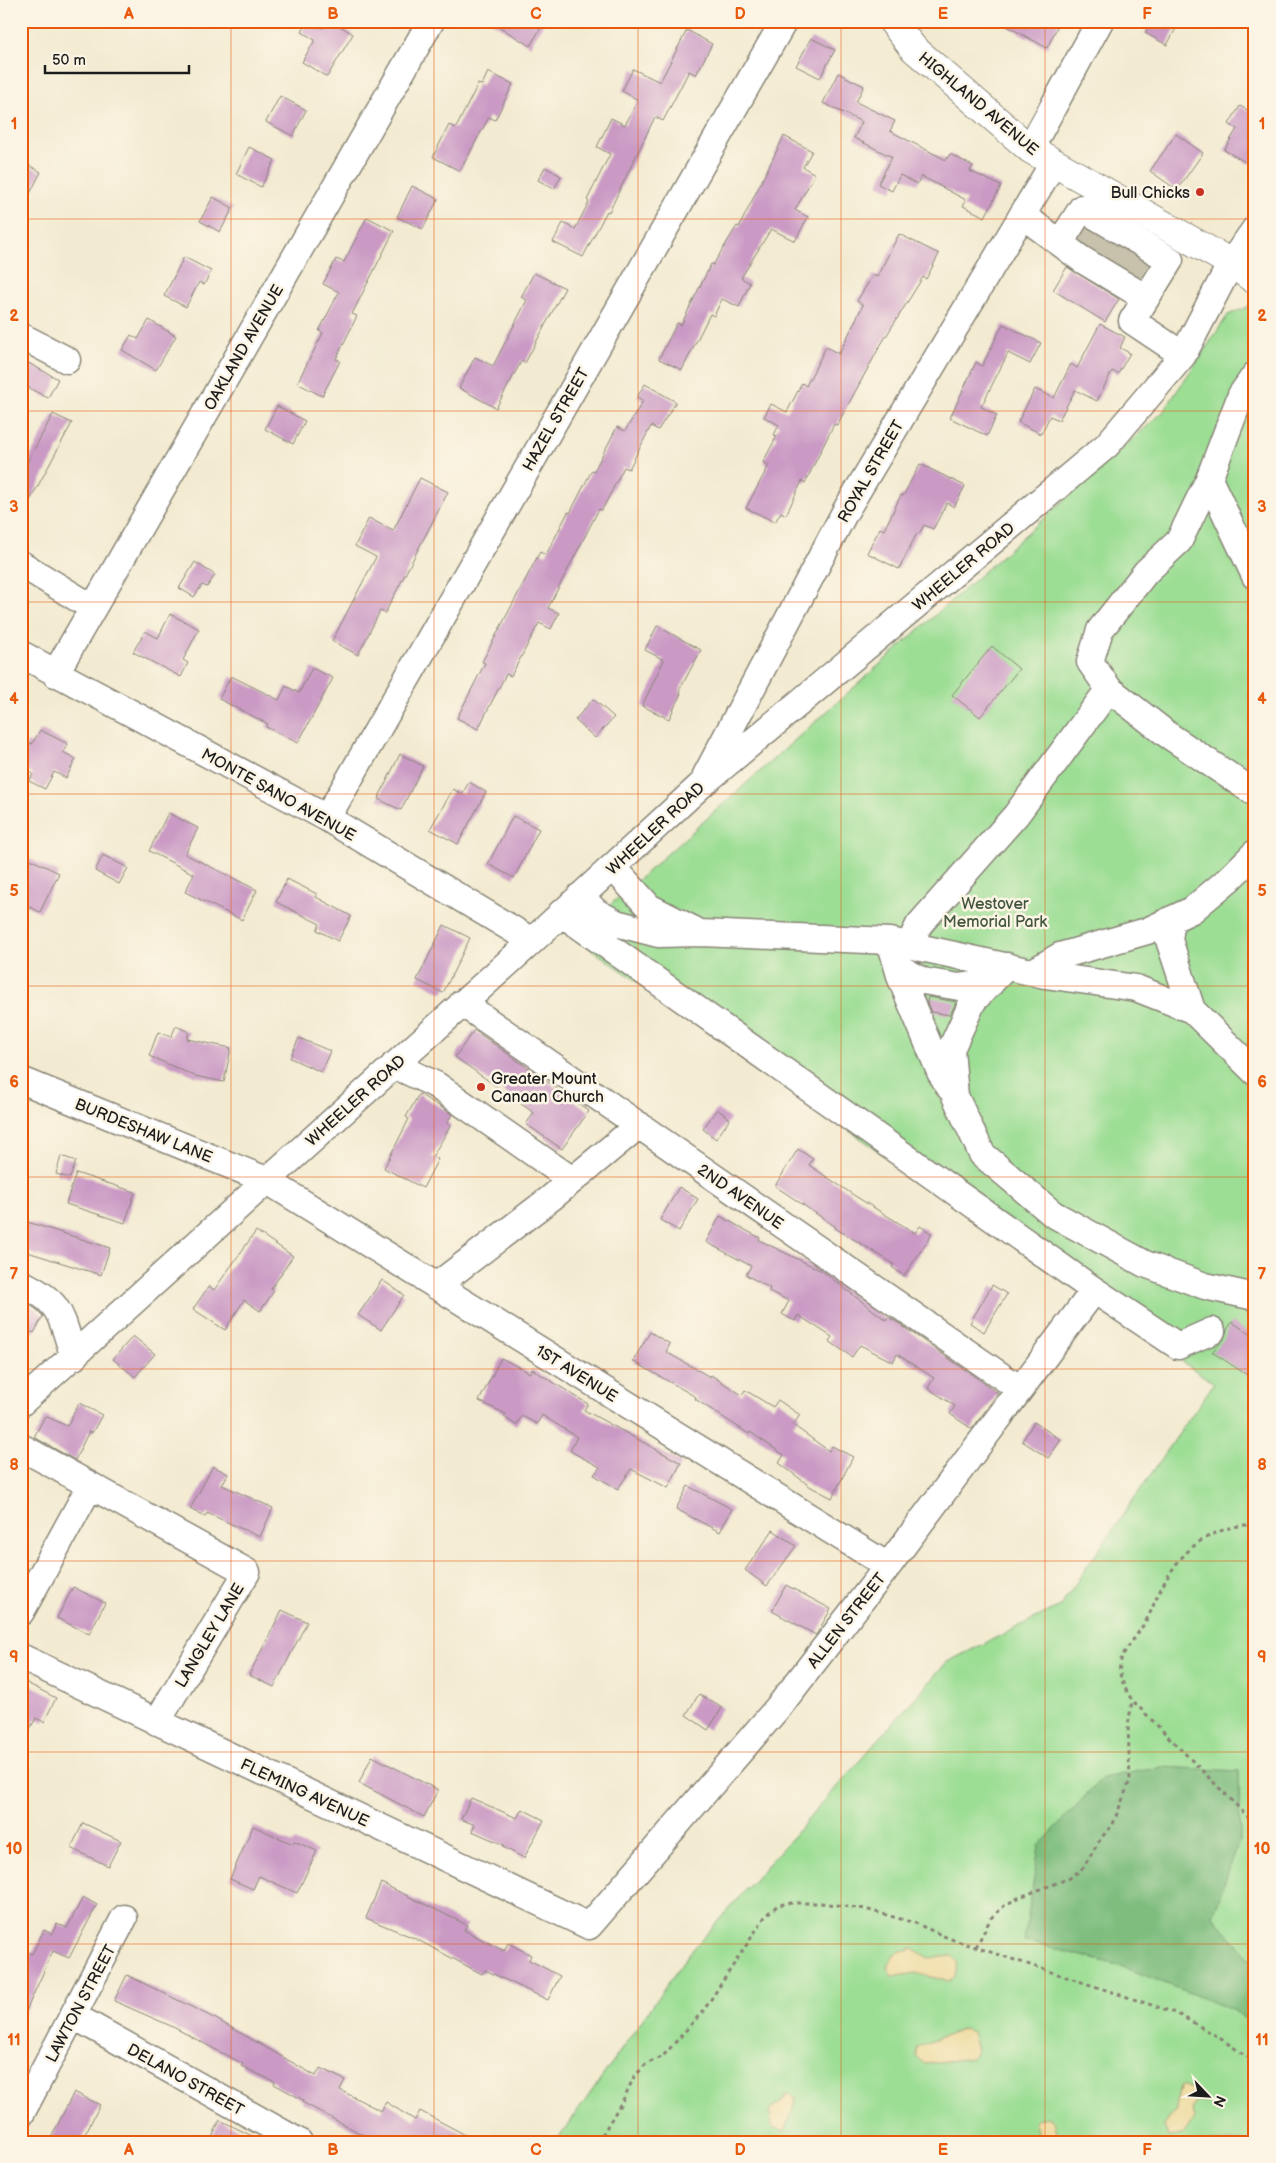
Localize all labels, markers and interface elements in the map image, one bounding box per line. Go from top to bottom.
text: A [123,5,134,24]
text: B [327,5,339,24]
text: C [530,5,542,24]
text: D [734,5,746,24]
text: E [938,5,948,24]
text: F [1142,5,1152,24]
scale bar [45,42,189,74]
street label: HIGHLAND AVENUE [914,49,1042,160]
text: 50 m [52,51,86,70]
text: 1 [11,115,17,134]
text: 1 [1259,115,1265,134]
place label: Bull Chicks [1110,184,1190,203]
marker: Bull Chicks [1194,186,1206,198]
street label: OAKLAND AVENUE [201,282,288,414]
text: 2 [9,307,19,326]
text: 2 [1257,307,1267,326]
street label: HAZEL STREET [519,364,594,475]
street label: ROYAL STREET [834,417,908,526]
text: 3 [9,498,19,517]
text: 3 [1257,498,1267,517]
street label: WHEELER ROAD [909,519,1019,615]
text: 4 [9,690,19,709]
text: 4 [1257,690,1267,709]
street label: MONTE SANO AVENUE [198,745,359,846]
street label: WHEELER ROAD [603,779,709,879]
text: 5 [9,882,19,901]
text: 5 [1257,882,1267,901]
park label: Westover Memorial Park [943,895,1047,932]
street label: WHEELER ROAD [302,1051,410,1151]
place label: Greater Mount Canaan Church [491,1070,604,1107]
text: 6 [9,1073,19,1092]
text: 6 [1257,1073,1267,1092]
marker: Greater Mount Canaan Church [475,1081,487,1093]
street label: BURDESHAW LANE [72,1095,215,1168]
street label: 2ND AVENUE [693,1161,787,1234]
text: 7 [10,1265,19,1284]
text: 7 [1258,1265,1267,1284]
street label: 1ST AVENUE [532,1342,621,1407]
text: 8 [9,1456,19,1475]
text: 8 [1257,1456,1267,1475]
street label: ALLEN STREET [804,1569,891,1672]
street label: LANGLEY LANE [172,1580,249,1691]
text: 9 [9,1648,19,1667]
text: 9 [1257,1648,1267,1667]
street label: FLEMING AVENUE [237,1755,372,1831]
text: 10 [6,1840,22,1859]
text: 10 [1254,1840,1270,1859]
street label: LAWTON STREET [42,1941,121,2066]
text: 11 [7,2031,21,2050]
text: 11 [1255,2031,1269,2050]
street label: DELANO STREET [124,2040,247,2120]
north arrow [1184,2070,1234,2120]
text: N [1209,2093,1229,2110]
text: A [123,2141,134,2160]
text: B [327,2141,339,2160]
text: C [530,2141,542,2160]
text: D [734,2141,746,2160]
text: E [938,2141,948,2160]
text: F [1142,2141,1152,2160]

